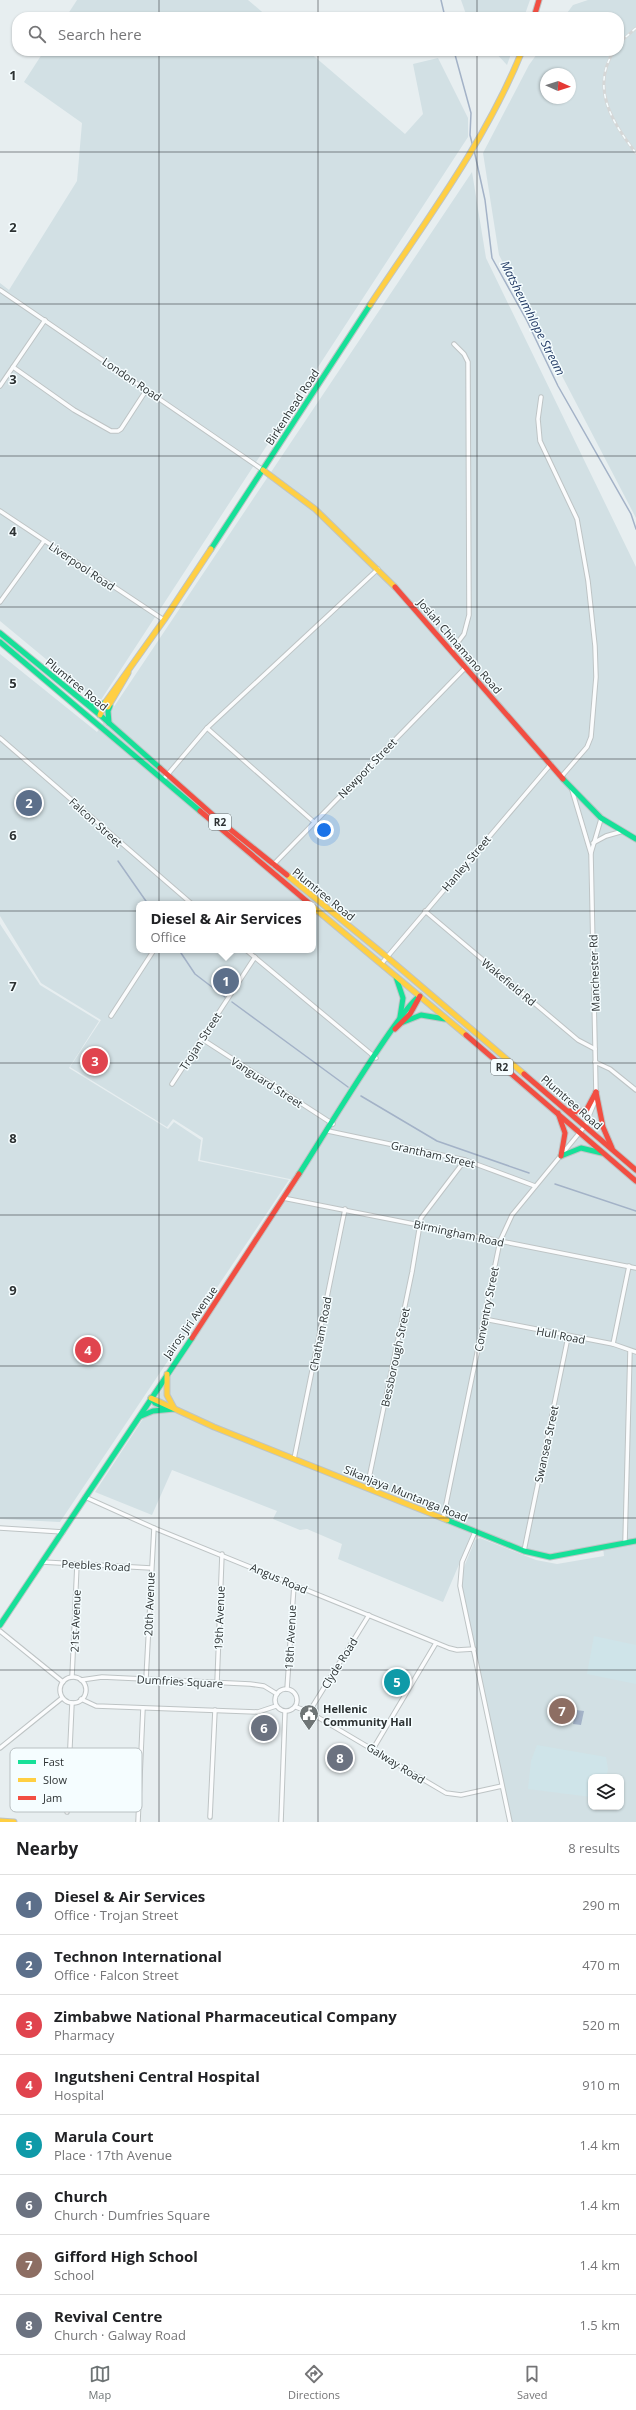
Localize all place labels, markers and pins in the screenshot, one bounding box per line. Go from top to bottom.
pin: 2 [16,788,42,818]
pin: 1 [213,966,239,996]
pin: 3 [82,1046,108,1076]
pin: 4 [75,1335,101,1365]
pin: 5 [384,1667,410,1697]
pin: 7 [549,1696,575,1726]
place label: Hellenic Community Hall [323,1701,412,1729]
public building icon: Hellenic Community Hall [298,1703,320,1731]
pin: 6 [251,1713,277,1743]
pin: 8 [327,1743,353,1773]

